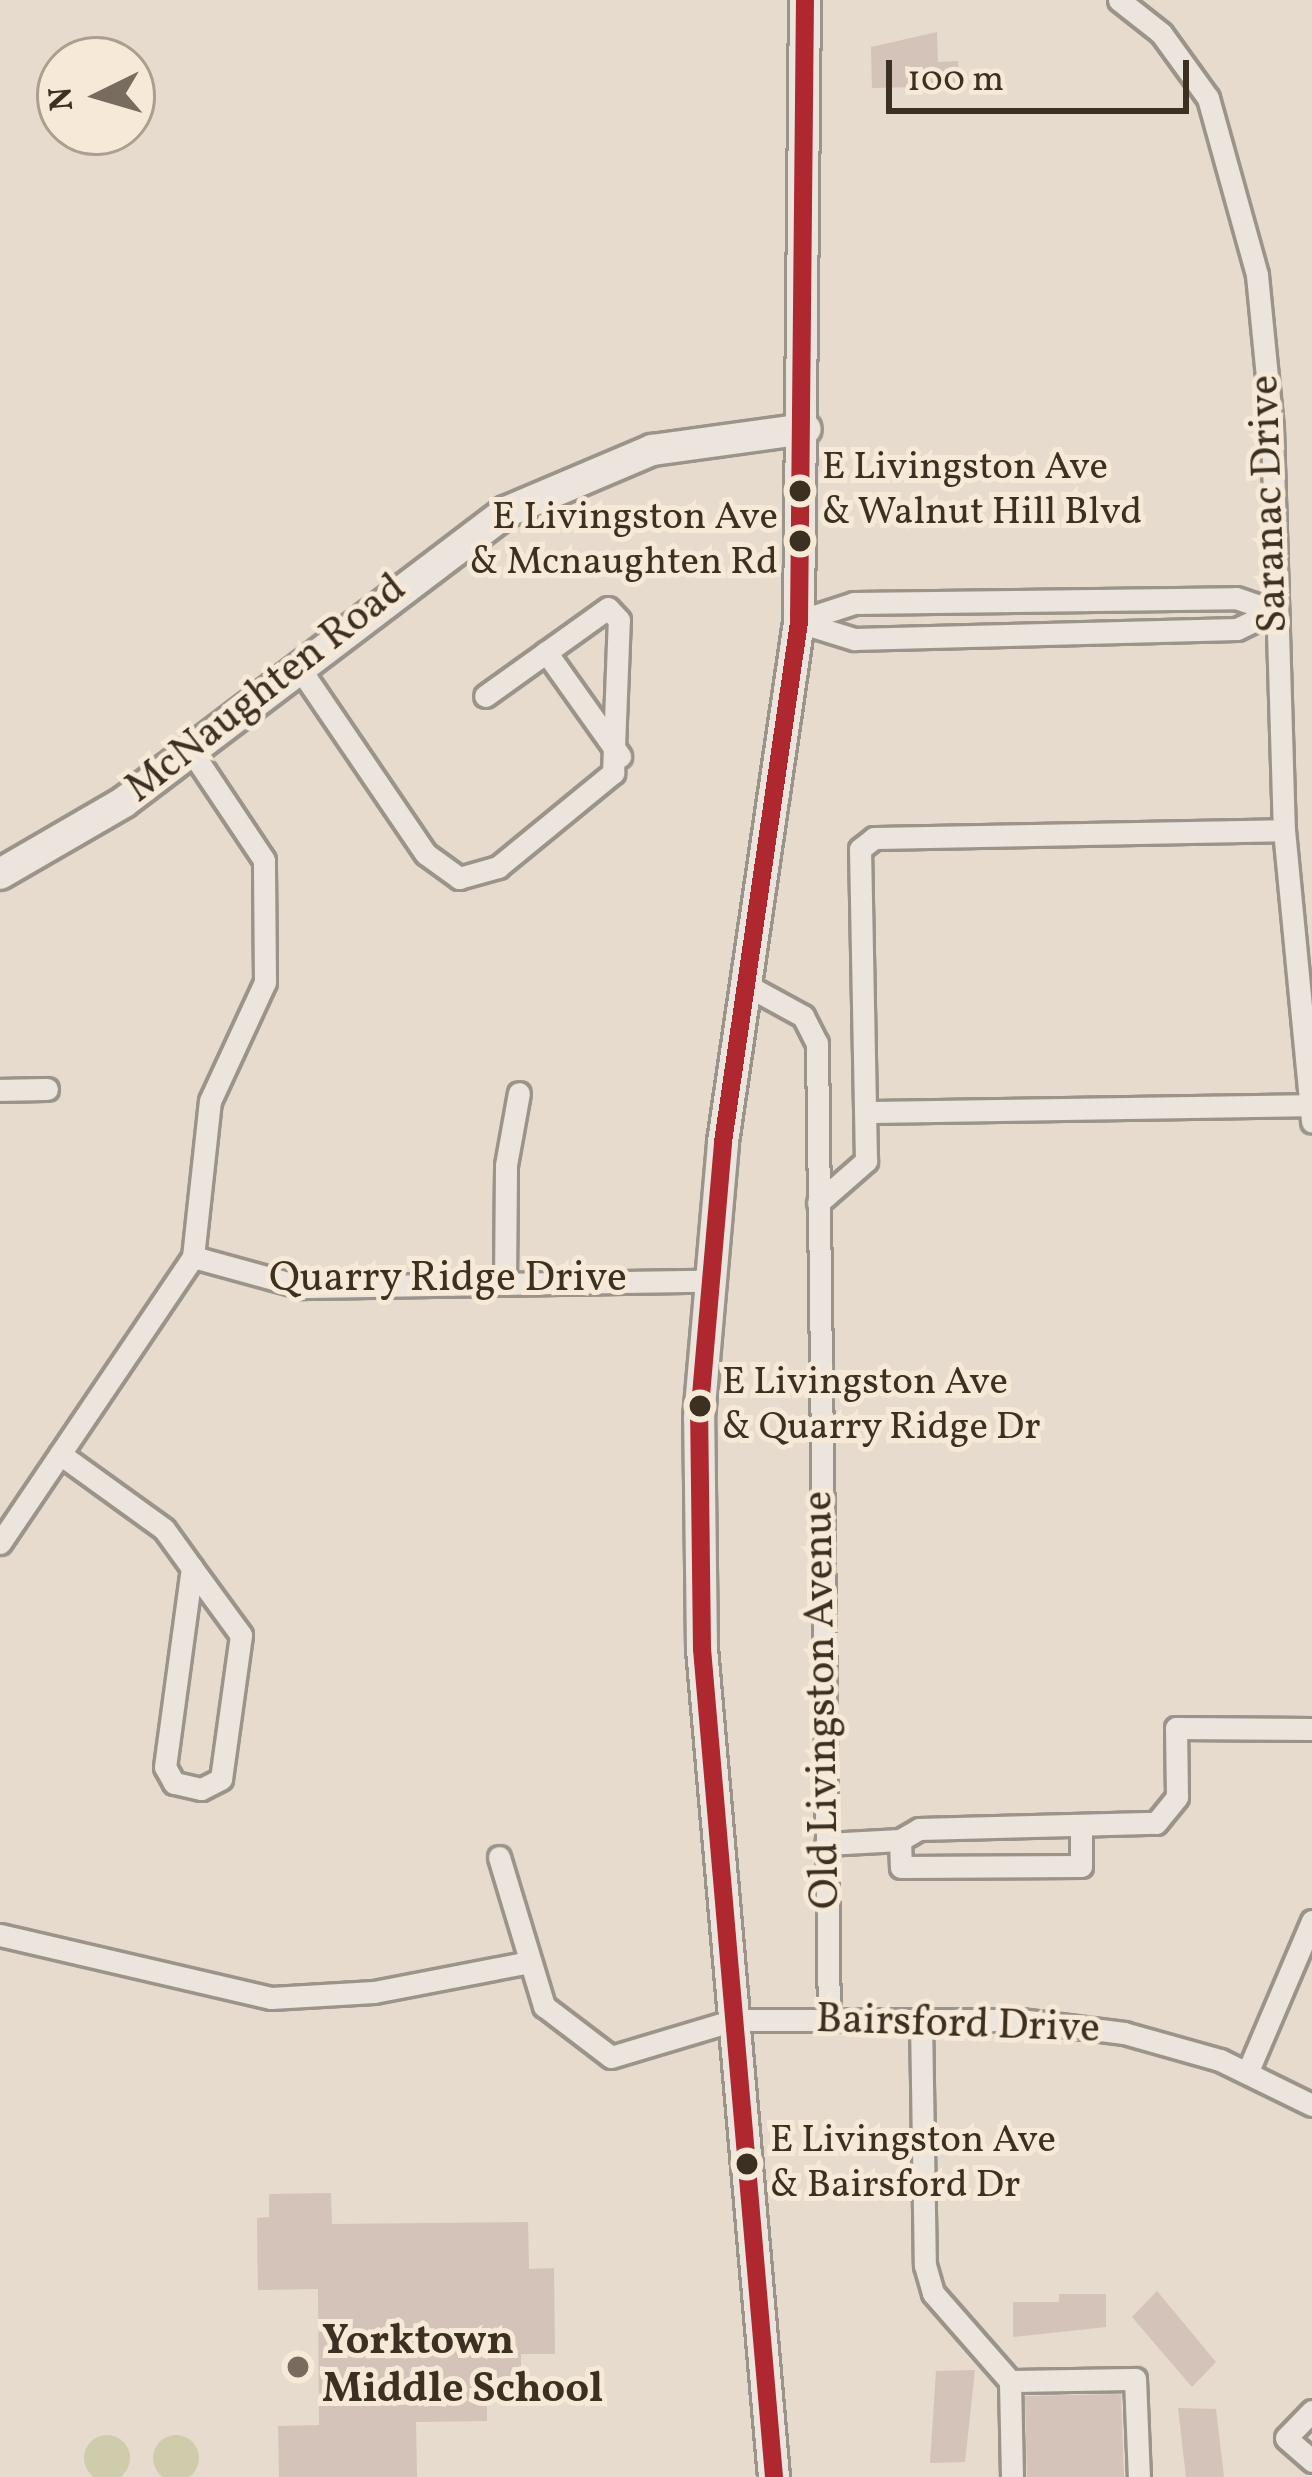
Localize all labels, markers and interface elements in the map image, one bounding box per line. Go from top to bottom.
north arrow [36,36,156,156]
scale bar [892,36,1195,110]
text: 100 m [907,56,1004,106]
text: N [39,85,87,113]
street label: Saranac Drive [1241,374,1301,634]
place label: E Livingston Ave & Walnut Hill Blvd [822,446,1143,537]
marker: E Livingston Ave & Walnut Hill Blvd [789,480,811,502]
place label: E Livingston Ave & Mcnaughten Rd [470,496,778,587]
marker: E Livingston Ave & Mcnaughten Rd [789,530,811,552]
street label: McNaughten Road [117,565,417,815]
street label: Quarry Ridge Drive [268,1255,628,1305]
place label: E Livingston Ave & Quarry Ridge Dr [722,1361,1042,1452]
marker: E Livingston Ave & Quarry Ridge Dr [689,1395,711,1417]
street label: Old Livingston Avenue [795,1490,853,1910]
street label: Bairsford Drive [815,1996,1101,2056]
place label: E Livingston Ave & Bairsford Dr [770,2119,1056,2210]
marker: E Livingston Ave & Bairsford Dr [736,2153,758,2175]
place label: Yorktown Middle School [322,2318,603,2416]
marker: Yorktown Middle School [285,2354,311,2380]

